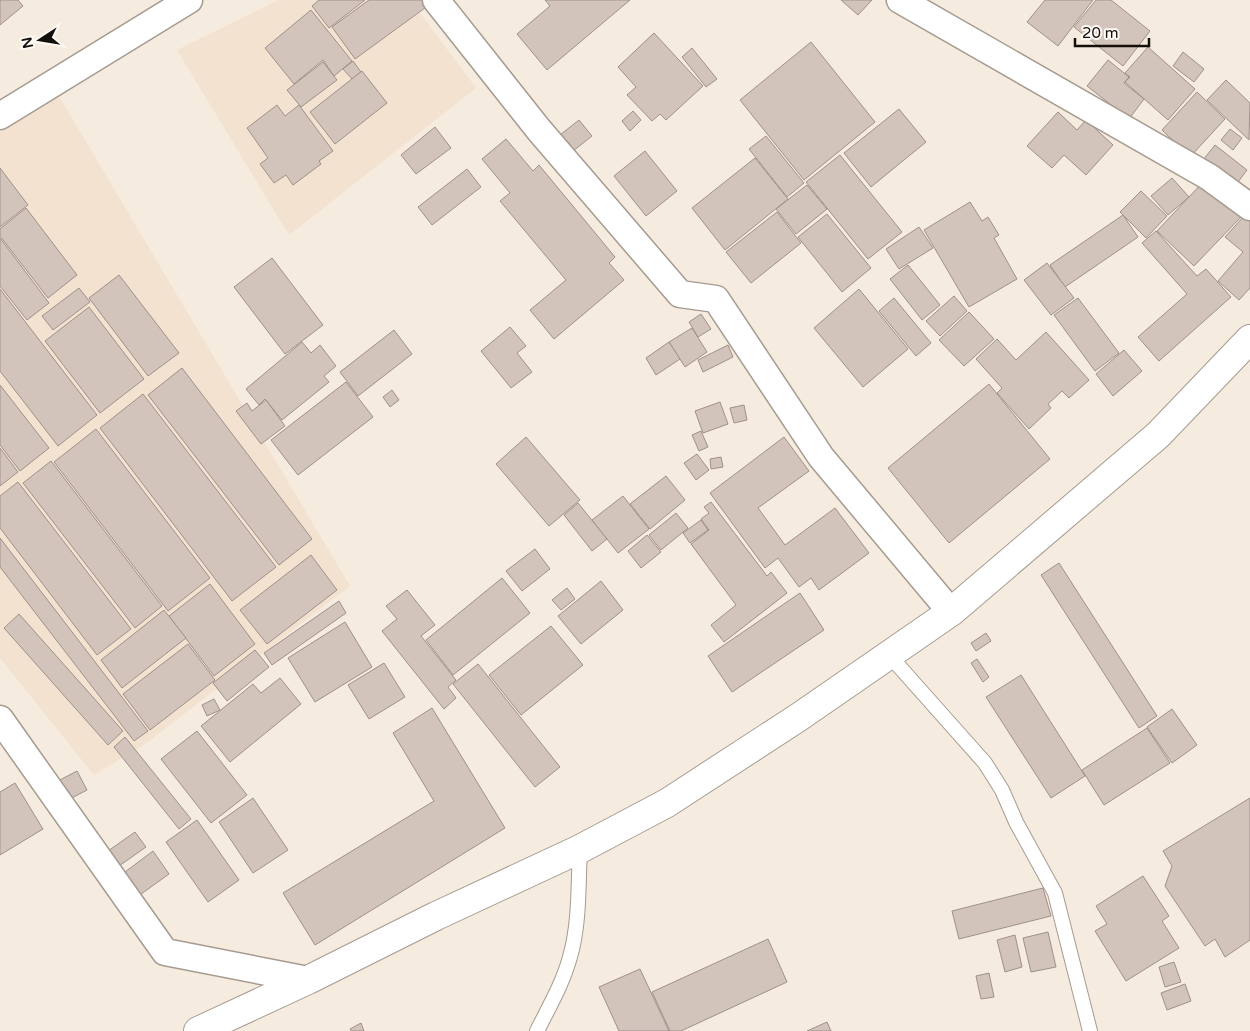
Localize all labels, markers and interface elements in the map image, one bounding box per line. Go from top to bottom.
north arrow [15,15,65,65]
scale bar [1075,15,1149,47]
text: 20 m [1082,24,1119,42]
text: N [18,35,37,50]

